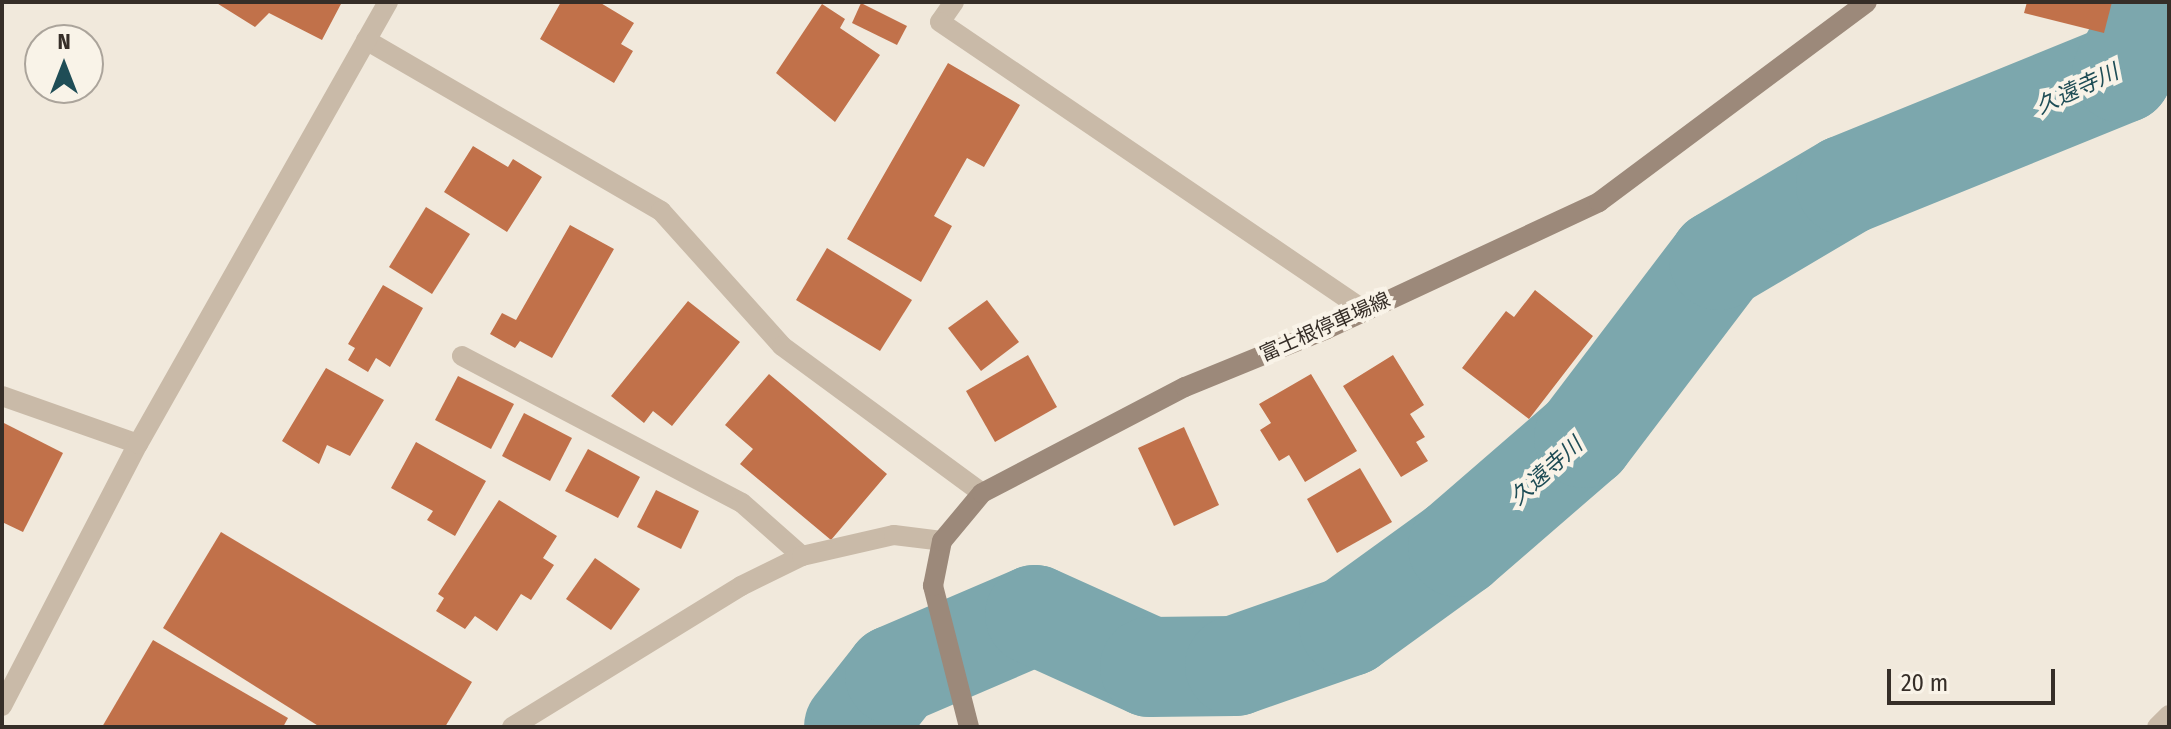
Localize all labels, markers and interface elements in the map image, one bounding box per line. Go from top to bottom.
north arrow [24,24,104,104]
text: N [57,28,71,55]
water label: 久遠寺川 [2032,58,2122,120]
street label: 富士根停車場線 [1256,288,1394,366]
water label: 久遠寺川 [1504,432,1588,510]
scale bar [1891,653,2059,703]
text: 20 m [1901,669,1948,697]

